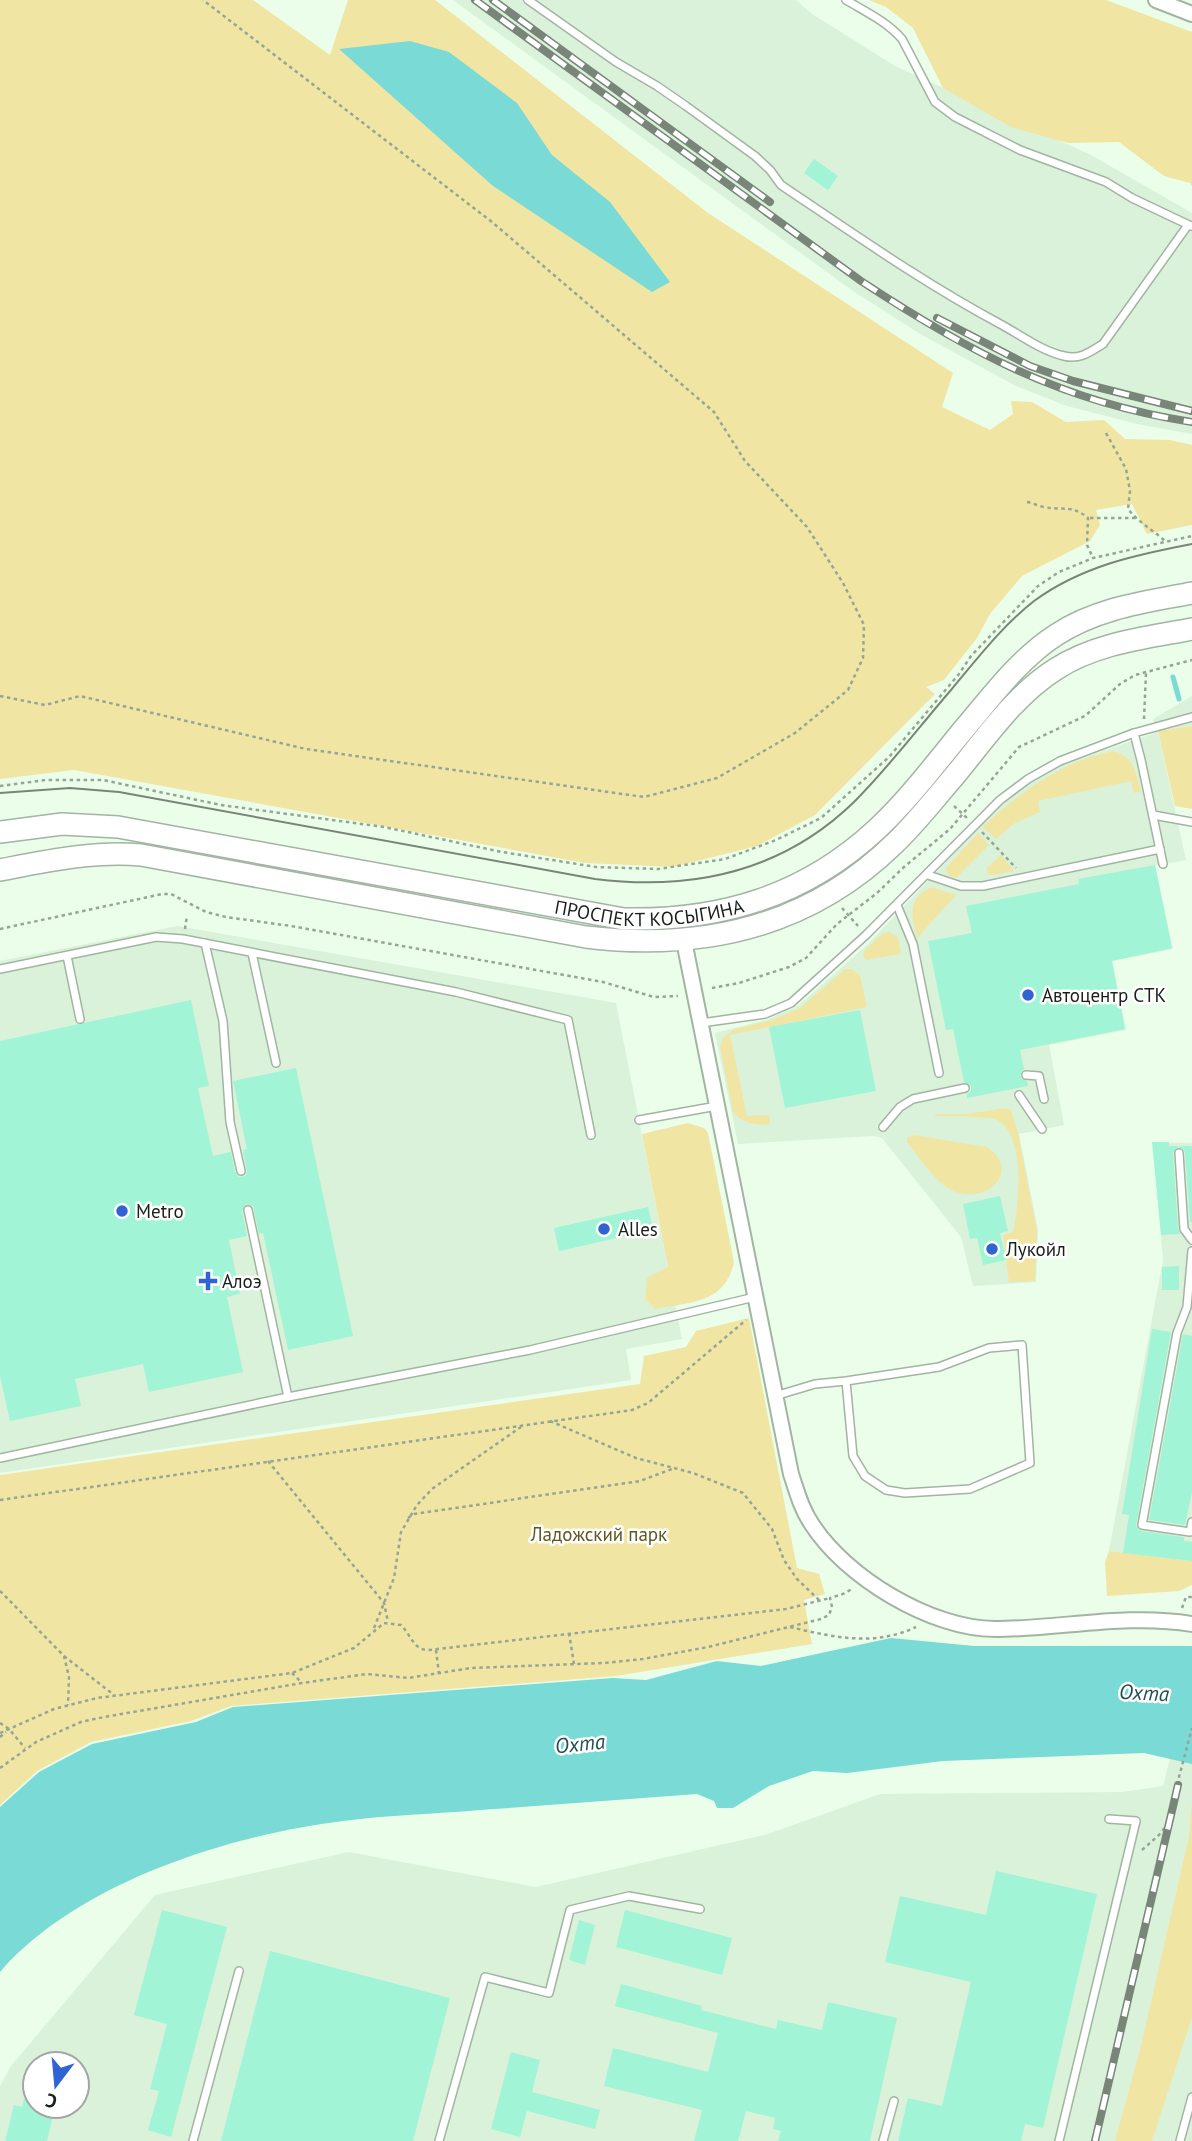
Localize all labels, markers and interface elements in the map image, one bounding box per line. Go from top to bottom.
street label: ПРОСПЕКТ КОСЫГИНА [553,894,746,931]
place label: Автоцентр СТК [1042,983,1166,1007]
marker: Автоцентр СТК [1020,987,1036,1003]
place label: Metro [136,1199,184,1223]
marker: Metro [114,1203,130,1219]
place label: Alles [618,1217,658,1241]
marker: Alles [596,1221,612,1237]
place label: Лукойл [1005,1237,1066,1261]
marker: Лукойл [984,1241,1000,1257]
place label: Алоэ [222,1269,262,1293]
marker: Алоэ [200,1273,216,1289]
park label: Ладожский парк [530,1522,667,1546]
water label: Охта [1118,1678,1170,1707]
water label: Охта [554,1727,607,1760]
north arrow [21,2050,91,2120]
text: С [43,2088,60,2114]

